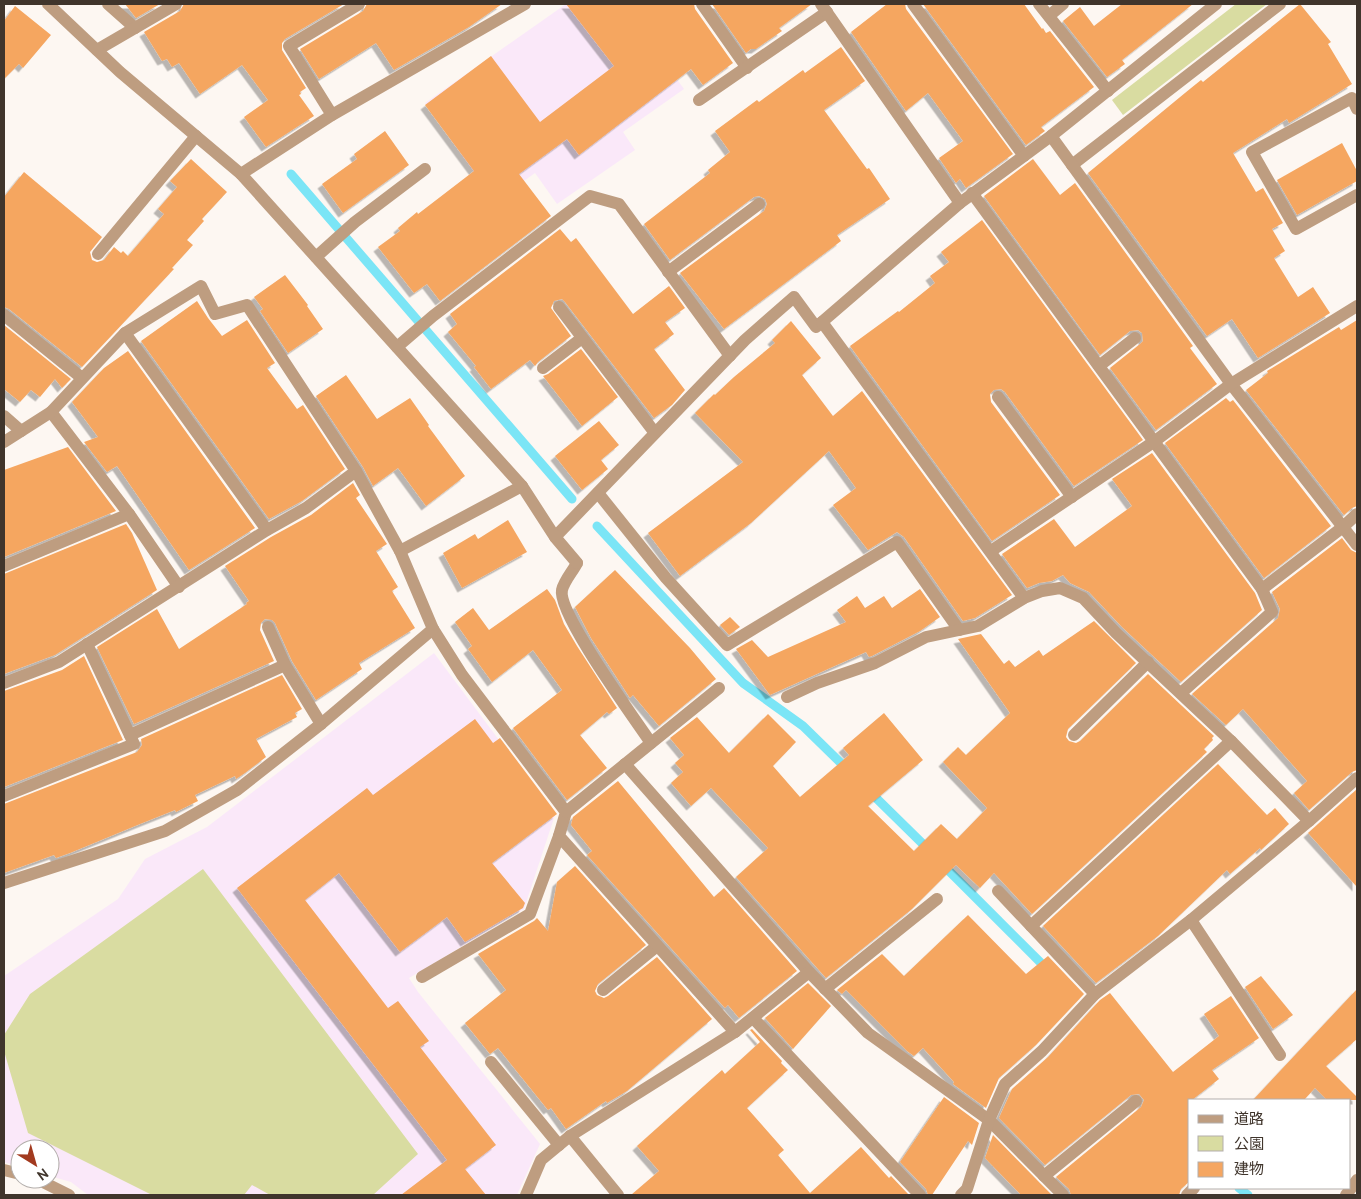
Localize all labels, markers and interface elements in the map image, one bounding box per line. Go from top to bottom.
legend [1188,1099,1351,1189]
text: 道路 [1234,1110,1264,1128]
text: 公園 [1234,1135,1264,1153]
north arrow [10,1139,60,1189]
text: 建物 [1234,1160,1264,1178]
text: N [33,1164,52,1185]

